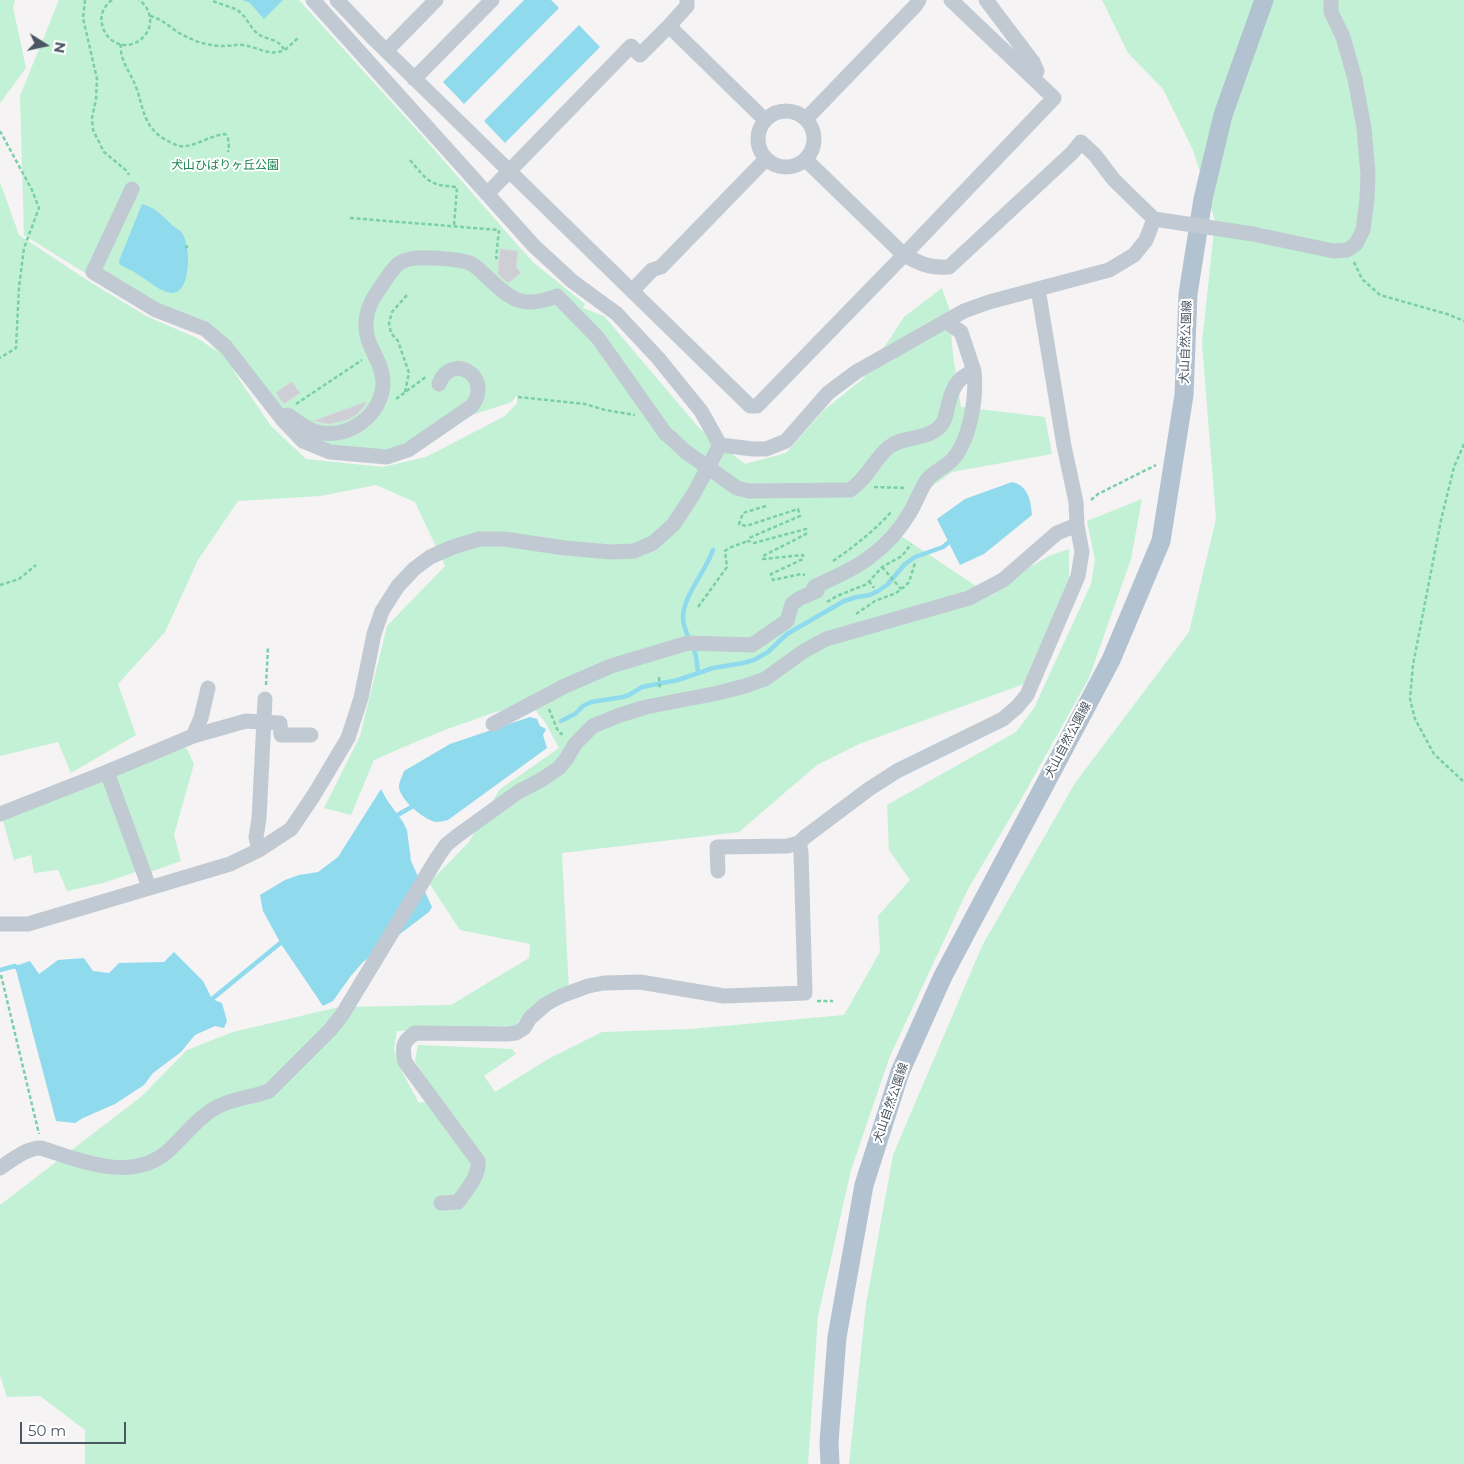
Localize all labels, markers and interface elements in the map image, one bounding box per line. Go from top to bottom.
north arrow [20,20,70,70]
text: N [50,40,70,55]
park label: 犬山ひばりヶ丘公園 [171,158,279,172]
street label: 犬山自然公園線 [1177,300,1195,384]
street label: 犬山自然公園線 [1042,700,1094,780]
street label: 犬山自然公園線 [871,1061,911,1145]
scale bar [22,1412,129,1444]
text: 50 m [28,1421,66,1440]

